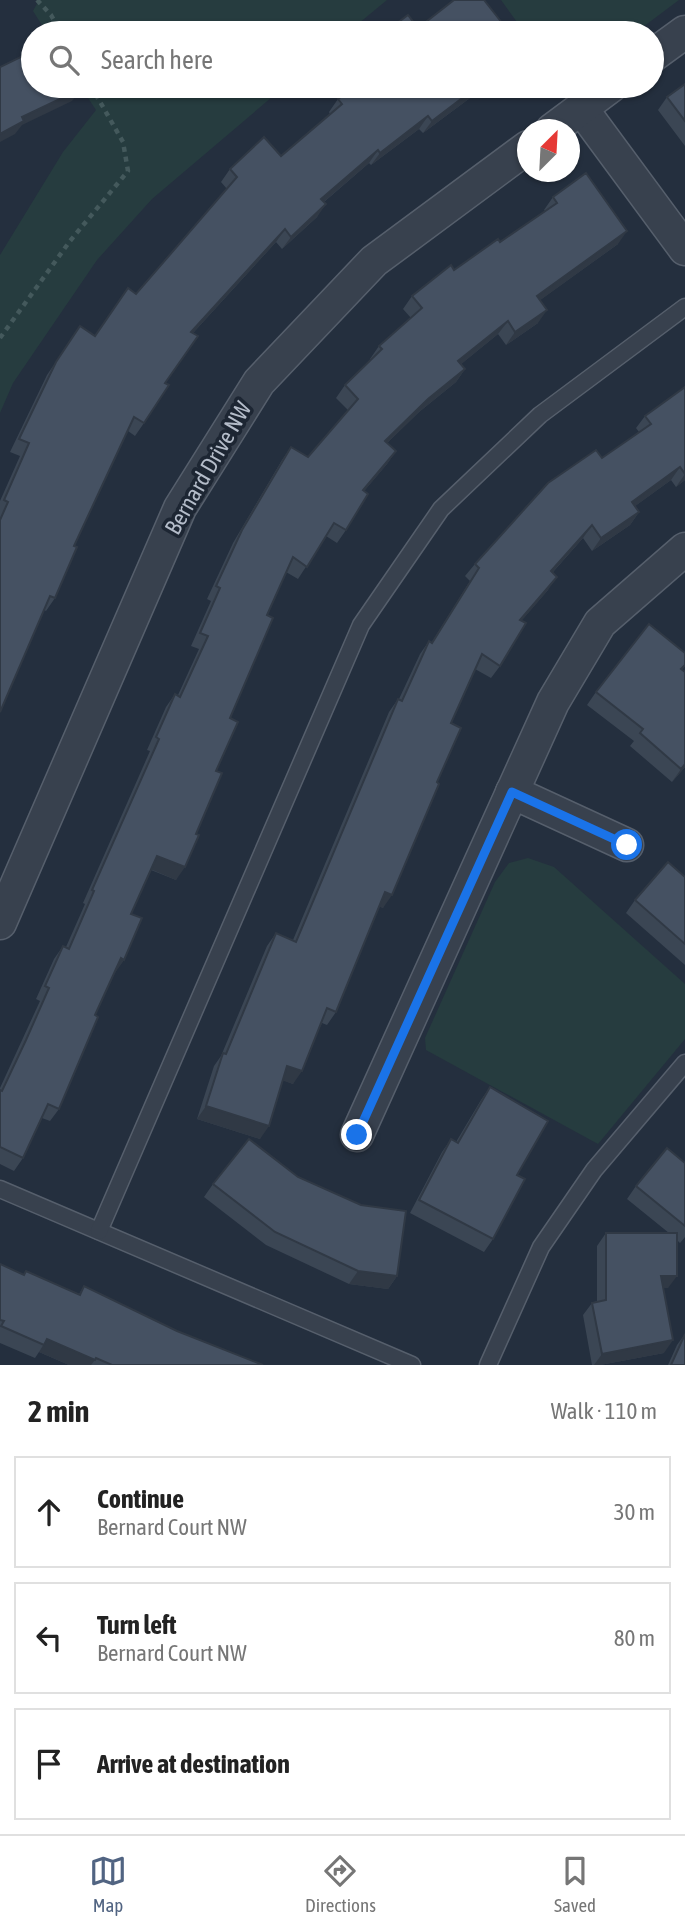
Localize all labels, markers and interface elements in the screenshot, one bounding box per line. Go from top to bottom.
search box [21,21,664,98]
icon: search [45,41,83,79]
text: Search here [101,45,213,75]
north arrow [517,119,580,182]
street label: Bernard Drive NW [160,397,257,539]
route start [611,829,642,860]
route end [341,1119,372,1150]
text: 2 min [28,1394,89,1428]
text: Walk · 110 m [551,1398,657,1424]
text: Continue [97,1484,184,1514]
icon: ahead [30,1493,68,1531]
text: 30 m [614,1499,655,1525]
text: Bernard Court NW [97,1514,247,1540]
text: Turn left [97,1610,177,1640]
icon: left [30,1619,68,1657]
text: 80 m [614,1625,655,1651]
text: Bernard Court NW [97,1640,247,1666]
icon: arrive [30,1745,68,1783]
text: Arrive at destination [97,1749,290,1779]
tab: Map [89,1852,127,1916]
tab: Directions [305,1852,376,1916]
tab: Saved [554,1852,596,1916]

